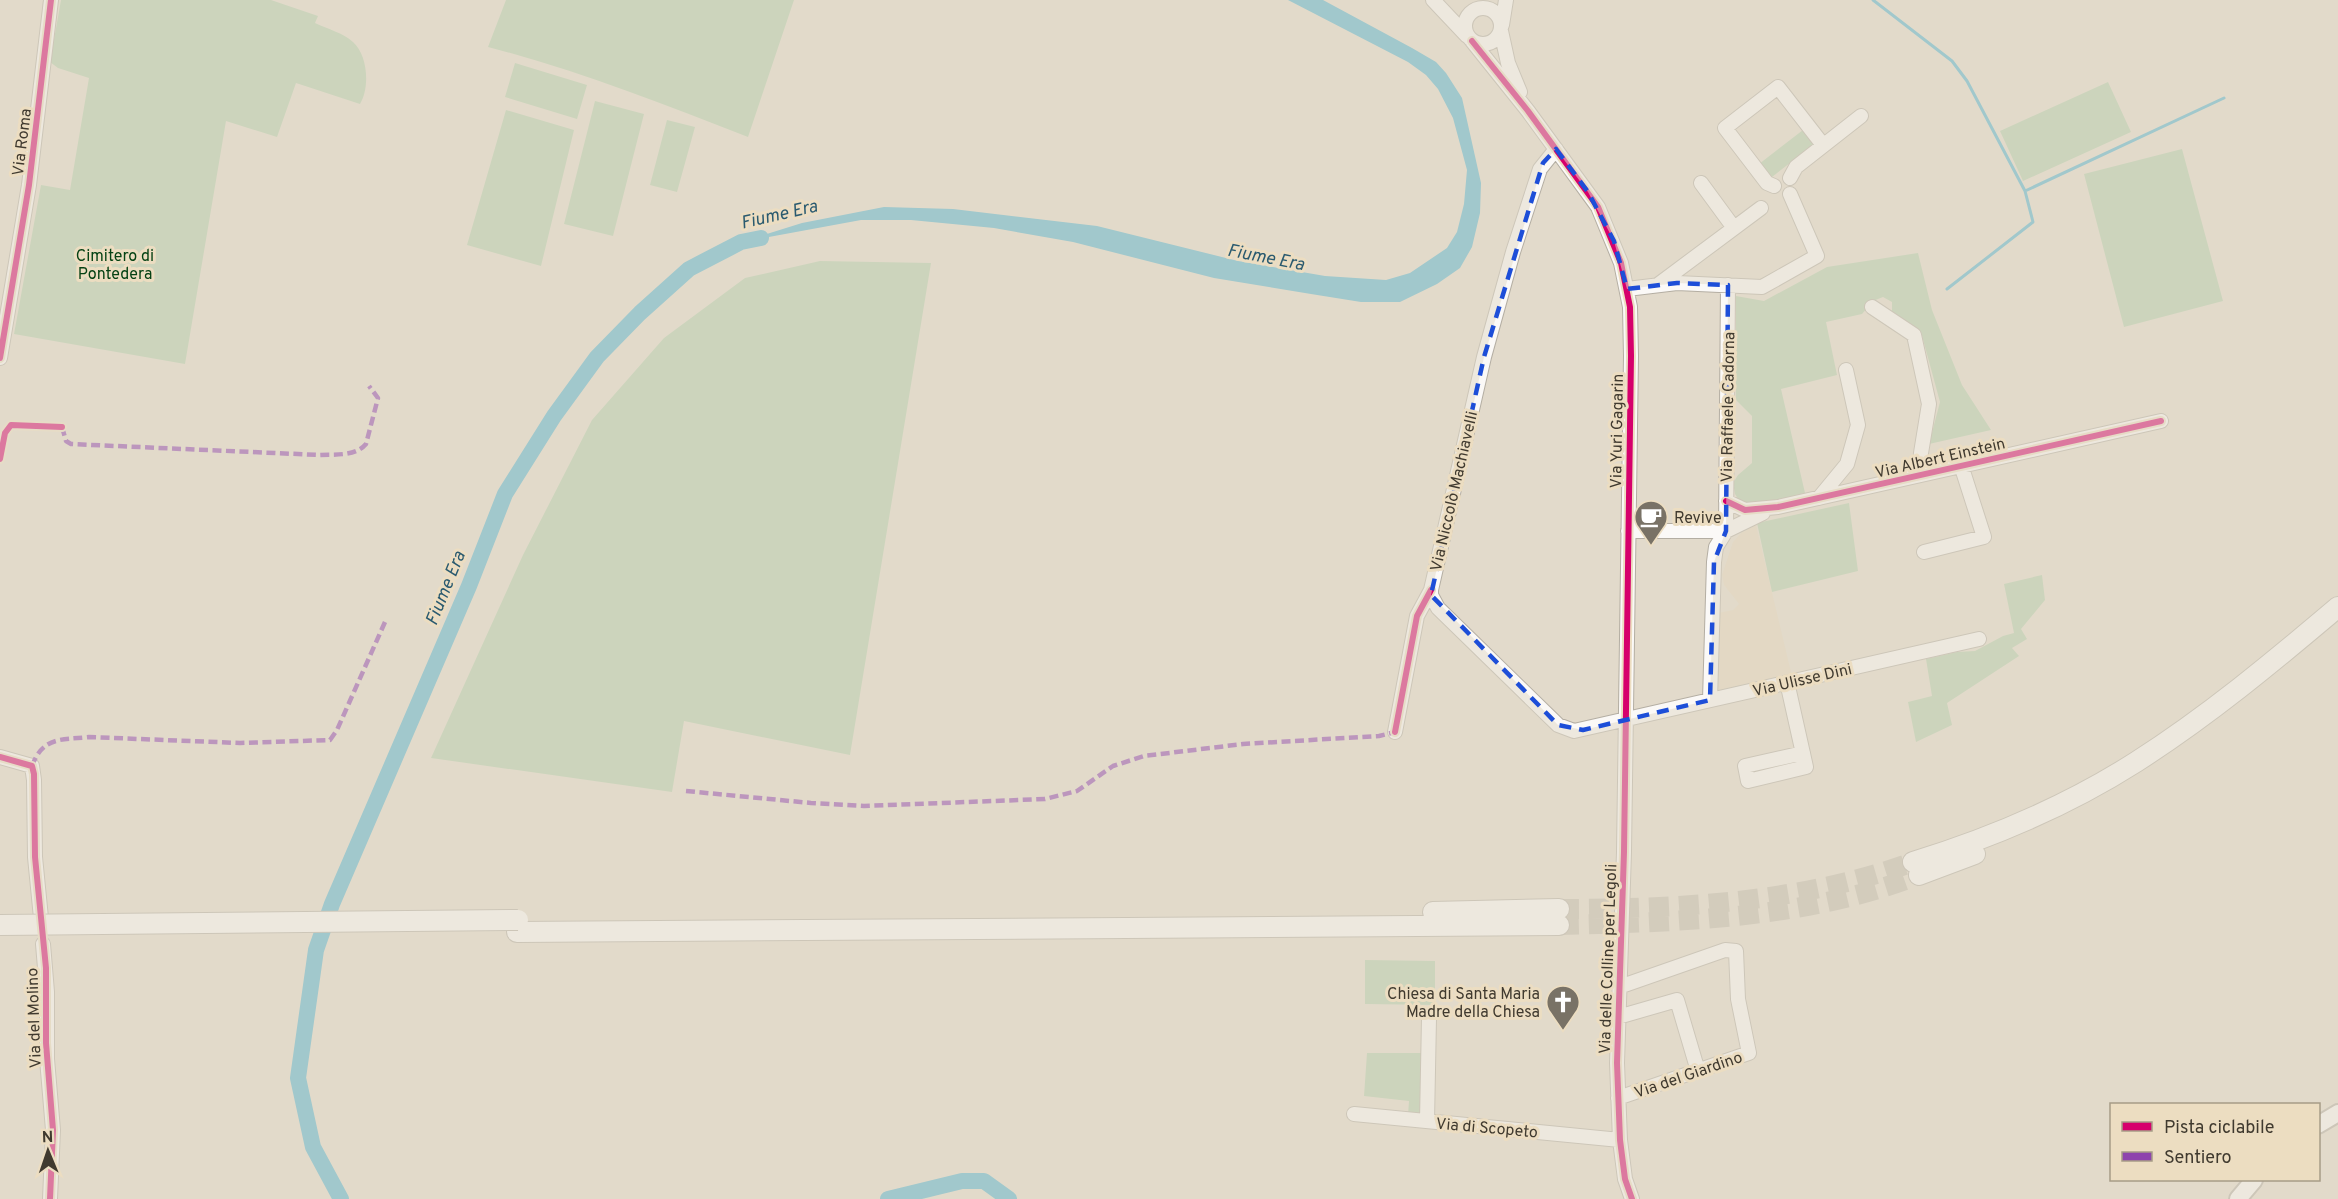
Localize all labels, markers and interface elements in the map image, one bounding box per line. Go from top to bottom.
street label: Via Roma [9,107,37,177]
water label: Fiume Era [739,195,821,235]
water label: Fiume Era [1225,240,1307,277]
park label: Cimitero di Pontedera [76,247,154,285]
street label: Via Raffaele Cadorna [1718,332,1740,483]
street label: Via Yuri Gagarin [1607,373,1629,489]
street label: Via Niccolò Machiavelli [1427,409,1483,573]
street label: Via Albert Einstein [1873,434,2007,484]
cafe icon: Revive [1633,499,1669,546]
place label: Revive [1674,509,1722,529]
water label: Fiume Era [421,547,472,629]
street label: Via Ulisse Dini [1751,660,1854,702]
street label: Via delle Colline per Legoli [1596,864,1622,1055]
street label: Via del Molino [23,967,47,1068]
church icon: Chiesa di Santa Maria Madre della Chiesa [1545,984,1581,1031]
place label: Chiesa di Santa Maria Madre della Chiesa [1387,985,1540,1023]
street label: Via del Giardino [1632,1048,1745,1104]
legend [2110,1103,2320,1181]
street label: Via di Scopeto [1435,1115,1539,1143]
text: Pista ciclabile [2164,1117,2274,1140]
north arrow [18,1121,78,1181]
text: N [41,1128,54,1148]
text: Sentiero [2164,1147,2232,1170]

